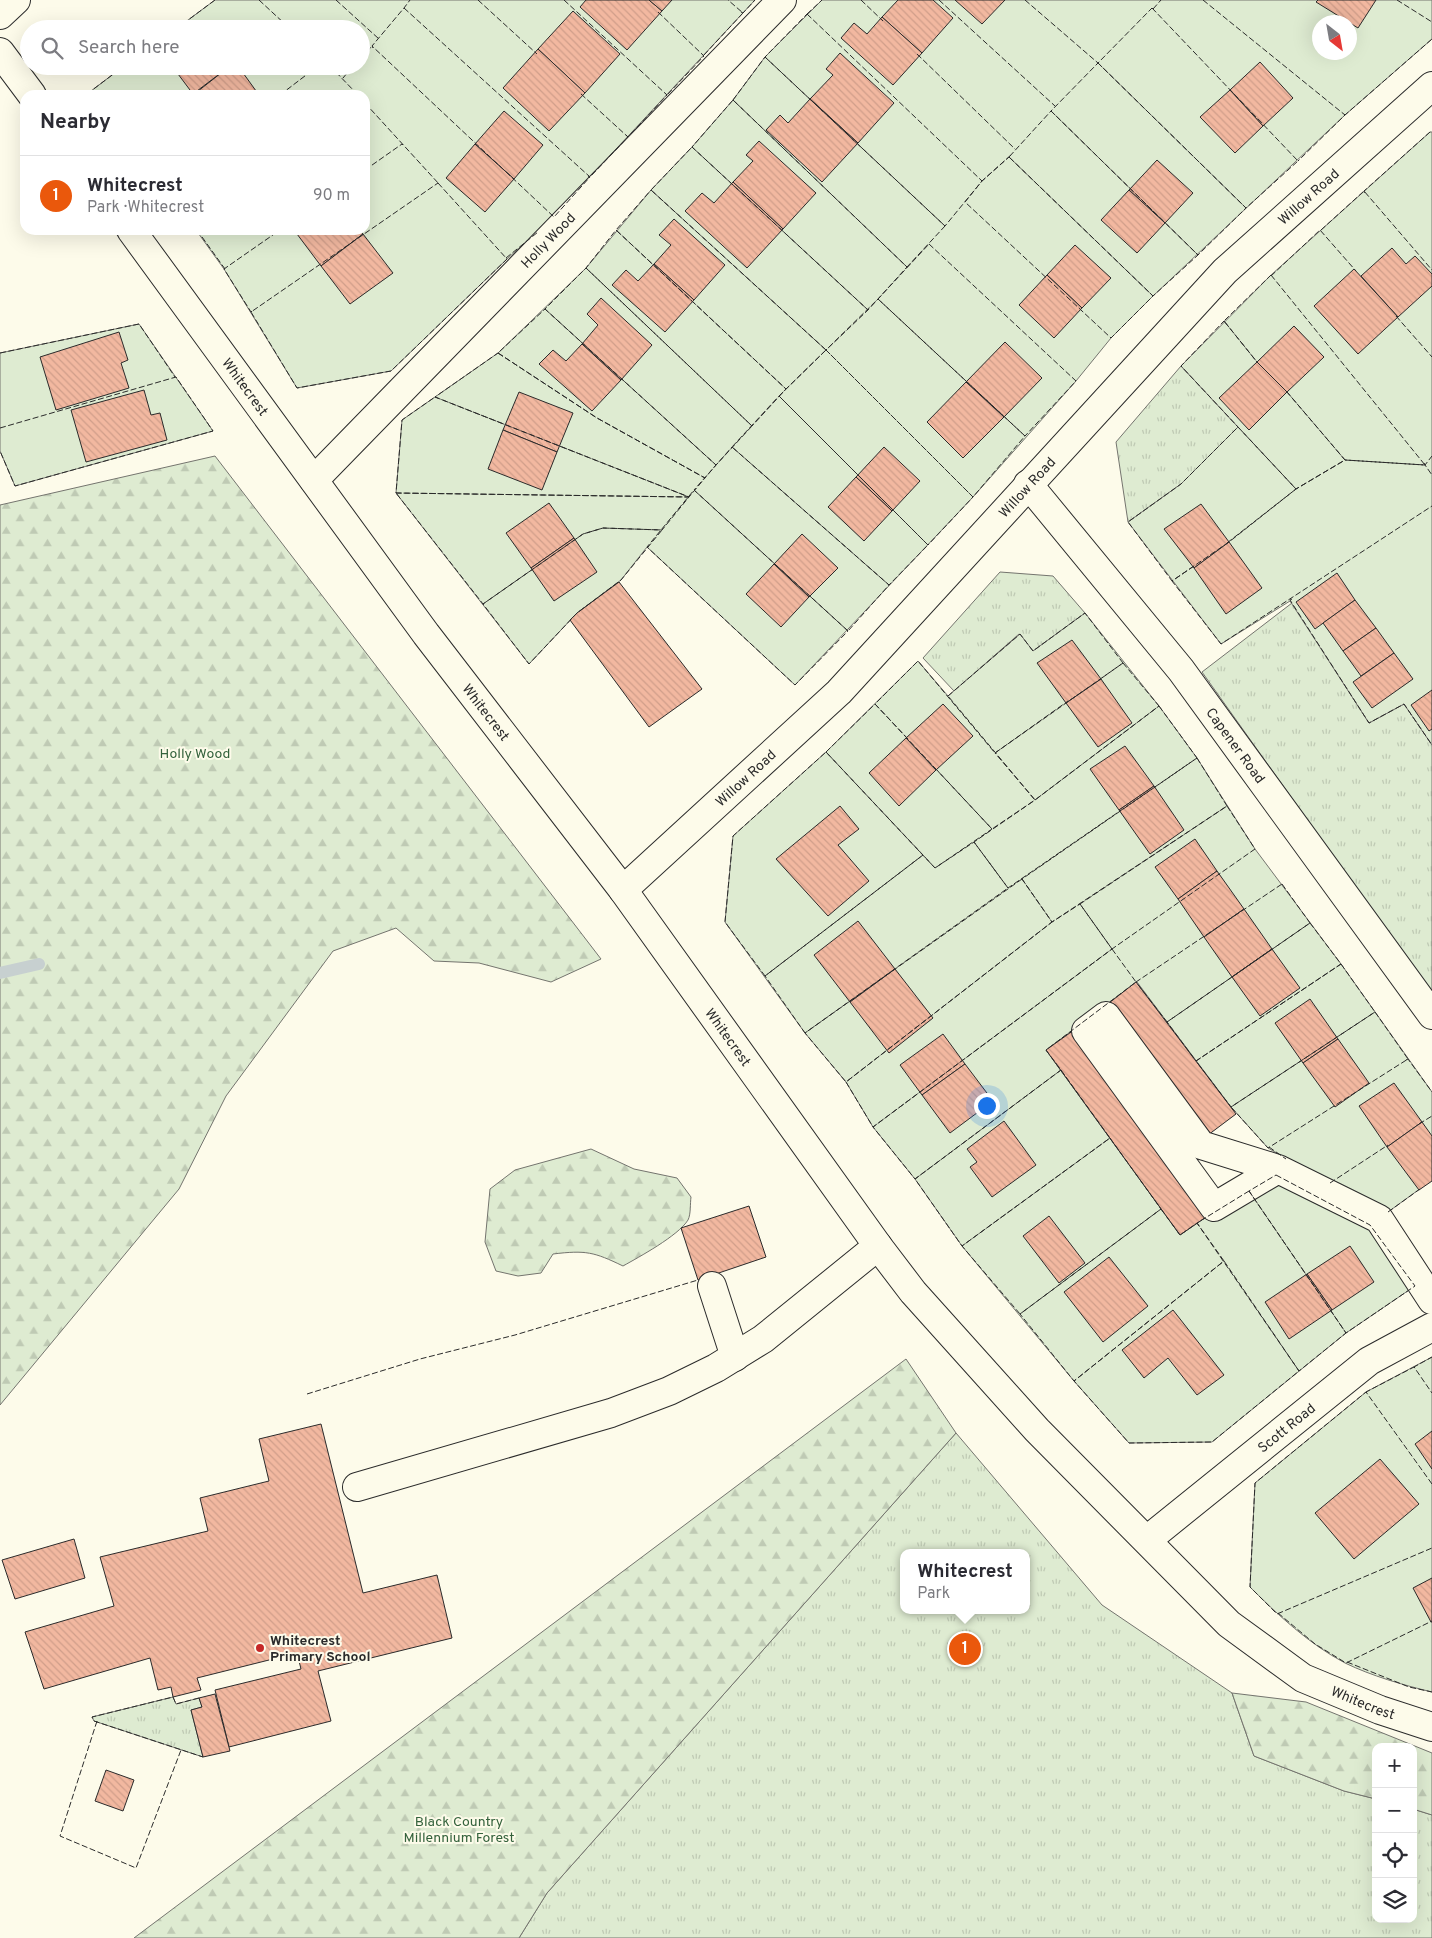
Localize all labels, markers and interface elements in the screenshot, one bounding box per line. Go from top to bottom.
north arrow [1312,15,1357,60]
search box [20,20,370,75]
icon: search [38,34,66,62]
text: Search here [78,36,180,60]
text: Nearby [40,109,111,136]
street label: Willow Road [1275,166,1343,229]
text: Whitecrest [87,174,183,198]
text: 1 [53,186,59,206]
text: 90 m [313,186,350,206]
text: Park · Whitecrest [87,198,204,218]
street label: Holly Wood [518,210,580,272]
street label: Whitecrest [217,355,271,420]
street label: Willow Road [996,454,1060,522]
street label: Whitecrest [458,681,512,745]
street label: Capener Road [1201,705,1268,787]
park label: Holly Wood [160,746,230,763]
street label: Willow Road [713,747,780,811]
street label: Whitecrest [700,1005,754,1070]
your location [974,1093,1000,1119]
street label: Scott Road [1255,1401,1320,1457]
popup [900,1549,1030,1614]
text: Whitecrest [917,1560,1013,1584]
text: Park [917,1584,950,1604]
pin: 1 [949,1630,981,1668]
place label: Whitecrest Primary School [270,1633,371,1666]
marker: Whitecrest Primary School [254,1642,266,1654]
street label: Whitecrest [1328,1684,1397,1724]
map controls [1372,1743,1417,1923]
button: + [1372,1743,1417,1788]
button: − [1372,1788,1417,1833]
park label: Black Country Millennium Forest [403,1814,515,1847]
button: locate [1372,1833,1417,1878]
button: layers [1372,1878,1417,1923]

